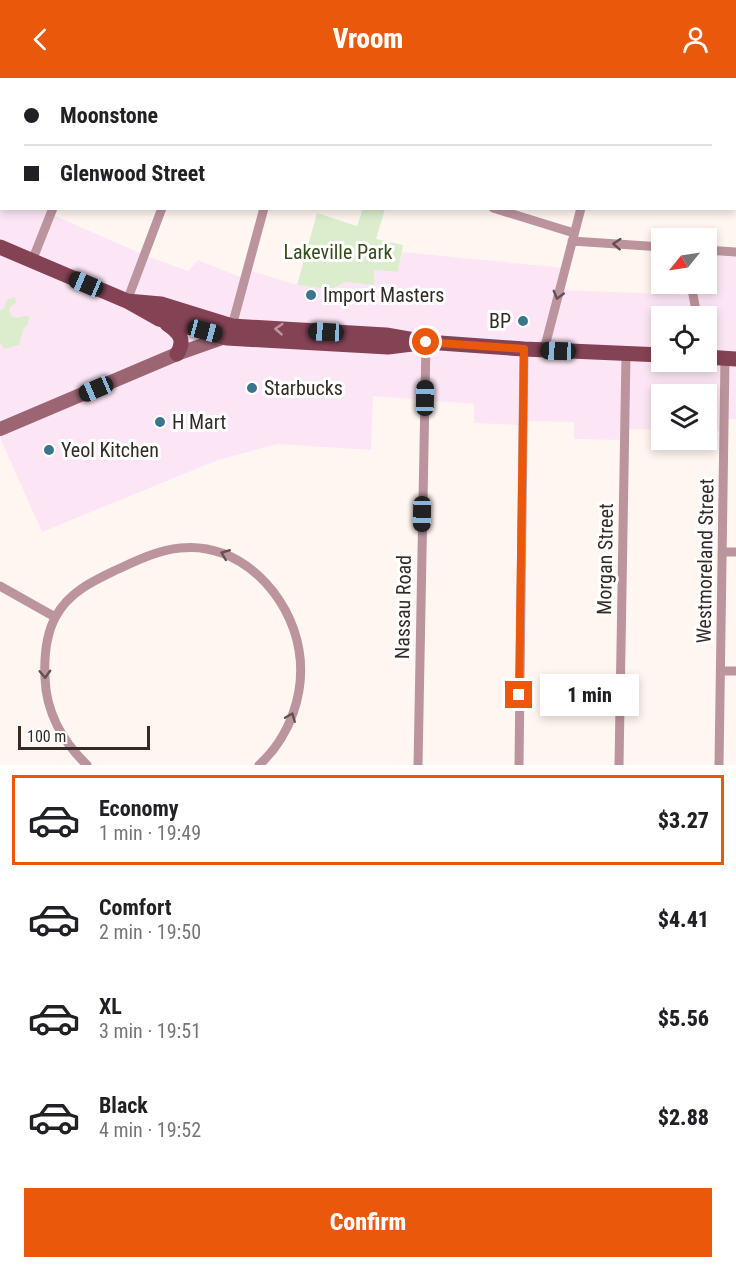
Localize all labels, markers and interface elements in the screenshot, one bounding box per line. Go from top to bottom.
icon: back [24,23,57,56]
text: Vroom [333,23,403,55]
icon: person [679,23,712,56]
text: Moonstone [60,103,158,128]
text: Glenwood Street [60,161,205,186]
north arrow [651,228,717,294]
map controls [651,228,717,450]
one-way arrow [612,237,621,250]
park label: Lakeville Park [283,240,393,264]
car [66,269,106,299]
place label: Import Masters [323,283,444,307]
marker: Import Masters [304,288,318,302]
one-way arrow [552,290,565,300]
button: locate [651,306,717,372]
place label: BP [489,309,511,333]
marker: BP [516,314,530,328]
car [185,318,225,344]
car [308,322,344,342]
one-way arrow [274,323,283,336]
route start [412,328,439,355]
car [540,341,576,361]
car [76,374,116,404]
place label: Starbucks [264,376,343,400]
car [416,380,434,416]
marker: Starbucks [245,381,259,395]
button: layers [651,384,717,450]
place label: H Mart [172,410,226,434]
marker: H Mart [153,415,167,429]
place label: Yeol Kitchen [61,438,159,462]
marker: Yeol Kitchen [42,443,56,457]
street label: Westmoreland Street [692,478,718,644]
car [413,496,431,532]
street label: Morgan Street [592,503,618,615]
one-way arrow [220,549,231,561]
street label: Nassau Road [390,555,416,659]
one-way arrow [39,670,51,679]
callout: 1 min [540,674,639,716]
route end [505,681,532,708]
text: 1 min [567,683,612,707]
one-way arrow [284,712,296,723]
scale bar [18,723,150,750]
text: 100 m [27,727,66,746]
icon: car [27,793,81,847]
text: Economy [99,796,179,821]
text: $3.27 [658,808,709,833]
text: 1 min · 19:49 [99,821,201,845]
icon: car [27,892,81,946]
text: Comfort [99,895,172,920]
text: $4.41 [658,907,709,932]
text: 2 min · 19:50 [99,920,201,944]
icon: car [27,991,81,1045]
text: XL [99,994,122,1019]
text: $5.56 [658,1006,709,1031]
text: 3 min · 19:51 [99,1019,201,1043]
icon: car [27,1090,81,1144]
text: Black [99,1093,148,1118]
text: $2.88 [658,1105,709,1130]
text: 4 min · 19:52 [99,1118,201,1142]
button: Confirm [24,1188,712,1257]

